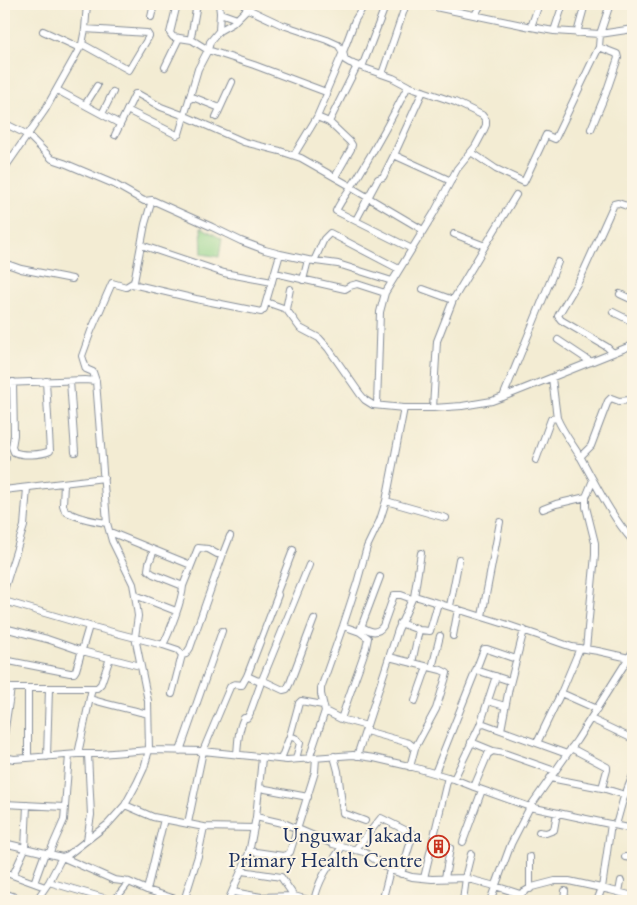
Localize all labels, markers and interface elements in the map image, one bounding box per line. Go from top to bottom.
place label: Unguwar Jakada Primary Health Centre [228,820,422,874]
building icon: Unguwar Jakada Primary Health Centre [426,835,450,859]

